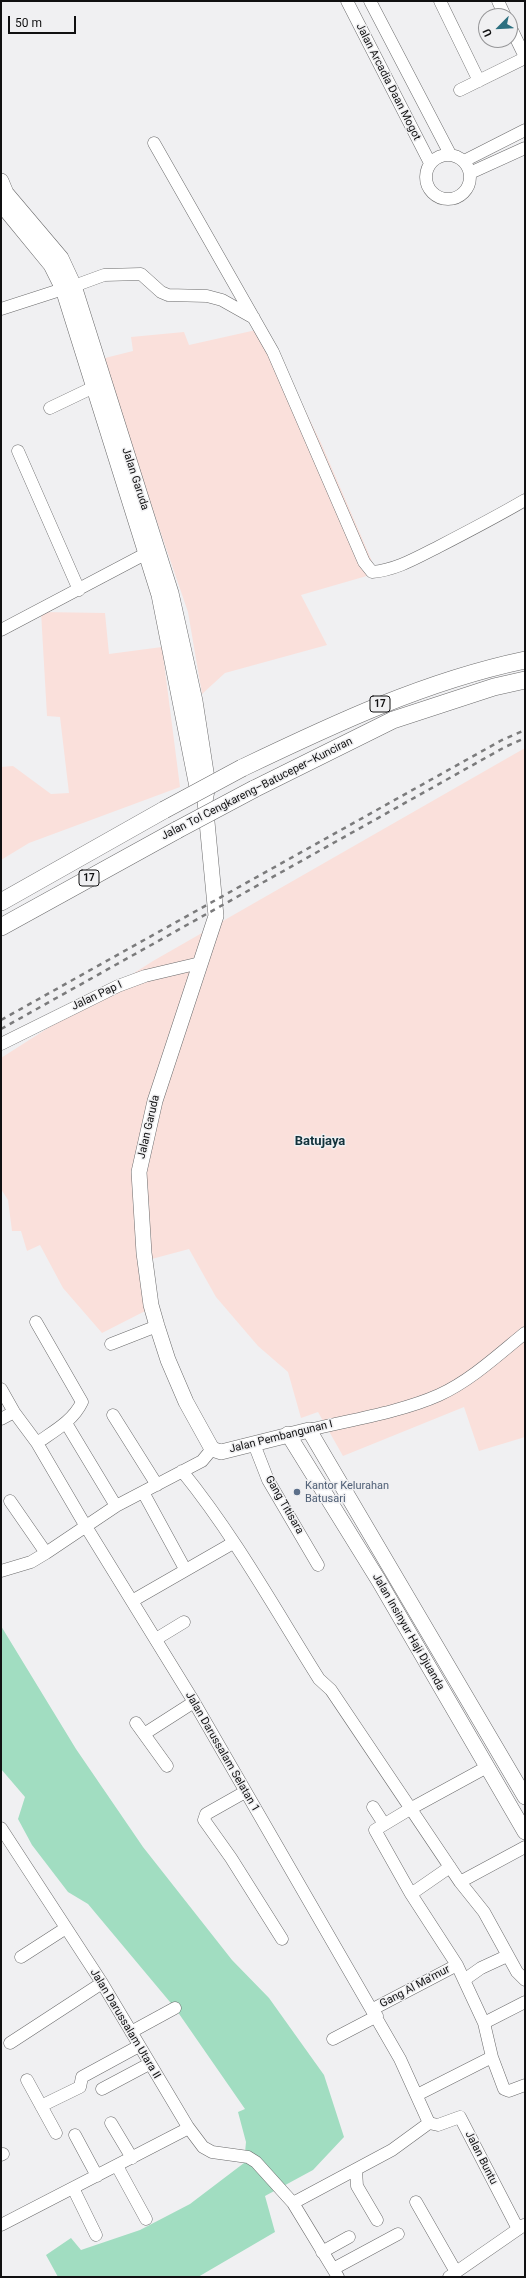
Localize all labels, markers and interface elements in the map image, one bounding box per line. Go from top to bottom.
scale bar [10,8,78,34]
north arrow [478,8,518,48]
text: 50 m [15,16,42,30]
street label: Jalan Arcadia Daan Mogot [353,21,423,143]
text: U [480,27,495,39]
street label: Jalan Garuda [119,446,151,512]
road number: 17 [370,696,390,712]
street label: Jalan Tol Cengkareng–Batuceper–Kunciran [159,735,355,843]
road number: 17 [79,870,99,886]
street label: Jalan Pap I [70,979,124,1013]
street label: Jalan Garuda [135,1094,163,1160]
district label: Batujaya [295,1134,345,1150]
street label: Jalan Pembangunan I [228,1418,334,1456]
street label: Gang Titisara [262,1474,306,1536]
place label: Kantor Kelurahan Batusari [305,1479,389,1505]
marker: Kantor Kelurahan Batusari [292,1487,302,1497]
street label: Jalan Insinyur Haji Djuanda [369,1571,447,1693]
street label: Jalan Darussalam Selatan 1 [182,1690,262,1814]
street label: Gang Al Ma'mur [378,1963,452,2011]
street label: Jalan Darussalam Utara II [87,1967,163,2081]
street label: Jalan Buntu [462,2129,500,2187]

